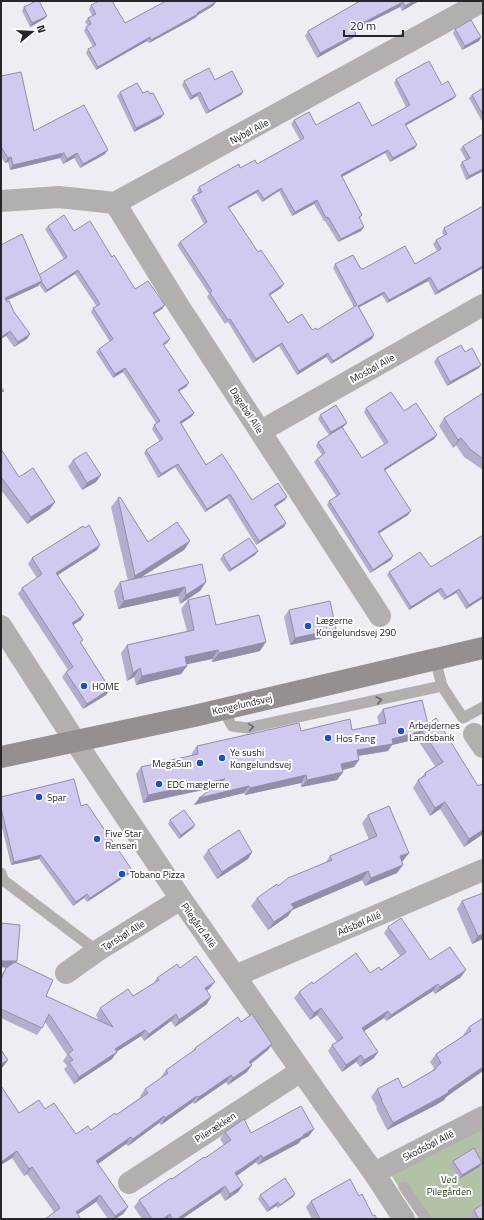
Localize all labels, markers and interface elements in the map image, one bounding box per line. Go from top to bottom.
north arrow [12,12,52,52]
scale bar [344,12,403,38]
text: 20 m [350,16,376,35]
text: N [33,23,50,35]
street label: Nybøl Alle [227,115,271,148]
street label: Mosbøl Alle [347,350,397,387]
street label: Dagebøl Alle [226,384,267,436]
place label: Lægerne Kongelundsvej 290 [316,613,397,640]
marker: Lægerne Kongelundsvej 290 [303,621,313,631]
place label: HOME [92,679,120,694]
marker: HOME [79,681,89,691]
street label: Kongelundsvej [211,690,274,719]
one-way arrow [375,696,382,705]
place label: Arbejdernes Landsbank [409,718,460,745]
one-way arrow [248,723,254,731]
marker: Arbejdernes Landsbank [396,726,406,736]
place label: Hos Fang [336,731,375,746]
marker: Hos Fang [323,733,333,743]
place label: Ye sushi Kongelundsvej [230,745,291,772]
marker: Ye sushi Kongelundsvej [217,753,227,763]
place label: MegaSun [152,756,192,771]
marker: MegaSun [195,758,205,768]
place label: EDC mæglerne [167,777,229,792]
marker: EDC mæglerne [154,779,164,789]
place label: Spar [47,790,67,805]
marker: Spar [34,792,44,802]
place label: Five Star Renseri [105,826,142,853]
marker: Five Star Renseri [92,834,102,844]
place label: Tobano Pizza [130,867,185,882]
marker: Tobano Pizza [117,869,127,879]
street label: Pilegård Allé [178,900,220,951]
street label: Adsbøl Allé [335,907,384,939]
street label: Tørsbøl Alle [99,916,148,955]
street label: Pilerækken [192,1108,239,1146]
street label: Skodsbøl Allé [400,1126,457,1165]
park label: Ved Pilegården [427,1172,471,1199]

